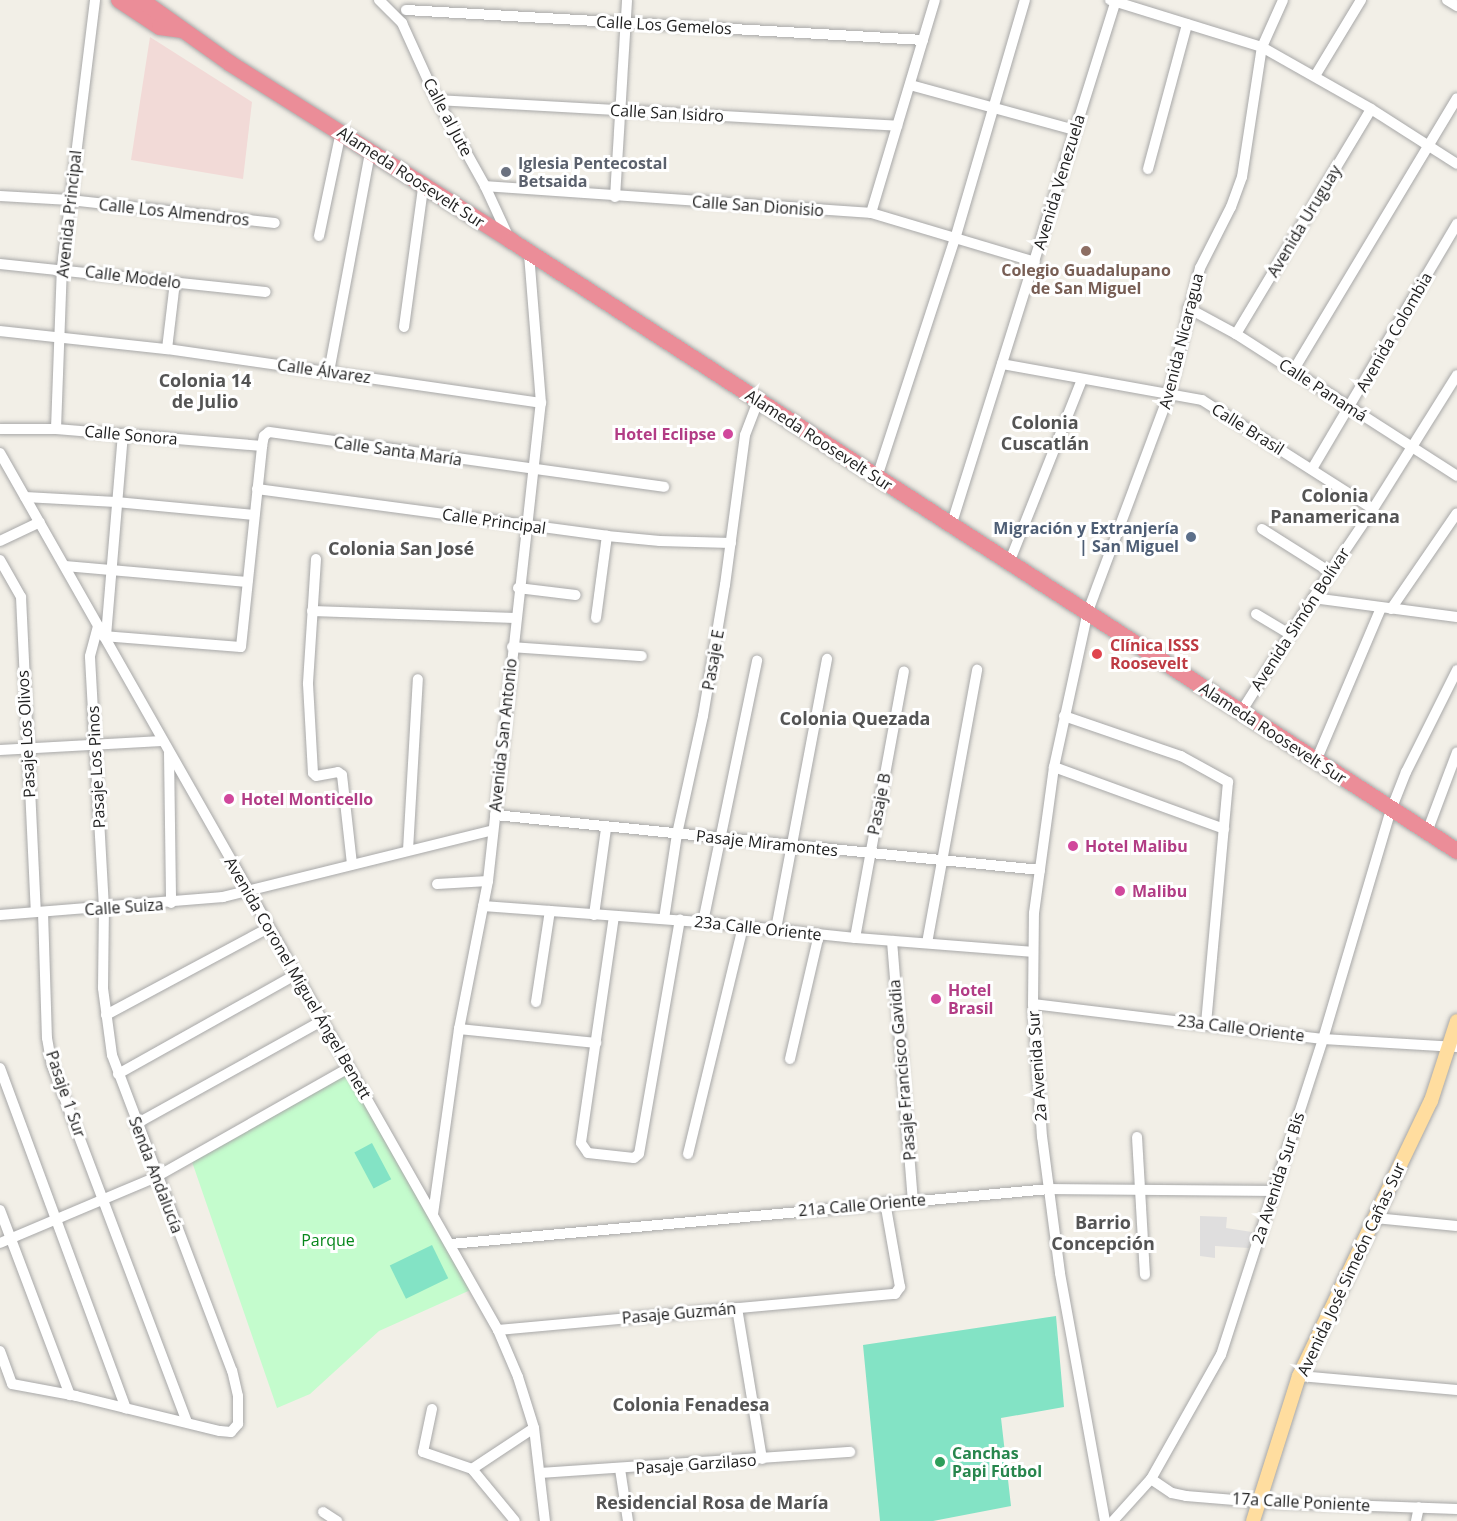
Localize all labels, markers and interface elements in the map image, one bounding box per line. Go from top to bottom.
street label: Calle Los Gemelos [596,12,732,38]
street label: Calle al Jute [419,74,477,160]
street label: Calle San Isidro [610,100,724,126]
street label: Avenida Venezuela [1029,112,1089,252]
street label: Alameda Roosevelt Sur [334,122,488,232]
street label: Avenida Principal [53,149,85,279]
place label: Iglesia Pentecostal Betsaida [518,153,667,191]
street label: Avenida Uruguay [1263,162,1345,280]
marker: Iglesia Pentecostal Betsaida [499,165,513,179]
street label: Calle San Dionisio [691,192,825,220]
street label: Calle Los Almendros [98,195,250,229]
marker: Colegio Guadalupano de San Miguel [1079,244,1093,258]
place label: Colegio Guadalupano de San Miguel [1001,260,1171,298]
street label: Calle Modelo [84,262,182,292]
street label: Avenida Colombia [1352,269,1436,395]
street label: Avenida Nicaragua [1155,271,1207,411]
street label: Calle Panamá [1275,354,1371,426]
street label: Calle Álvarez [276,355,372,387]
district label: Colonia 14 de Julio [159,370,251,412]
street label: Alameda Roosevelt Sur [742,385,896,495]
street label: Calle Brasil [1208,399,1288,459]
district label: Colonia Cuscatlán [1001,412,1089,454]
street label: Calle Sonora [84,421,178,449]
place label: Hotel Eclipse [614,424,716,444]
marker: Hotel Eclipse [721,427,735,441]
street label: Calle Santa María [333,433,463,469]
district label: Colonia Panamericana [1270,485,1400,528]
street label: Calle Principal [441,504,547,538]
place label: Migración y Extranjería | San Miguel [993,518,1179,556]
marker: Migración y Extranjería | San Miguel [1184,530,1198,544]
district label: Colonia San José [328,537,474,559]
street label: Avenida Simón Bolívar [1247,544,1353,694]
street label: Pasaje E [698,628,728,692]
place label: Clínica ISSS Roosevelt [1110,635,1199,673]
marker: Clínica ISSS Roosevelt [1088,645,1106,663]
street label: Avenida San Antonio [485,657,521,813]
street label: Pasaje Los Olivos [13,670,39,798]
street label: Alameda Roosevelt Sur [1196,678,1350,788]
street label: Pasaje Los Pinos [83,705,109,829]
district label: Colonia Quezada [780,707,930,729]
street label: Pasaje B [864,771,894,837]
place label: Hotel Monticello [241,789,373,809]
marker: Hotel Monticello [222,792,236,806]
street label: Pasaje Miramontes [695,826,839,860]
place label: Hotel Malibu [1085,836,1188,856]
marker: Hotel Malibu [1066,839,1080,853]
street label: Avenida Coronel Miguel Ángel Benett [221,854,375,1102]
place label: Malibu [1132,881,1187,901]
marker: Malibu [1113,884,1127,898]
street label: Calle Suiza [84,895,164,919]
street label: 23a Calle Oriente [693,912,823,944]
street label: Pasaje Francisco Gavidia [885,979,919,1161]
place label: Hotel Brasil [948,980,993,1018]
marker: Hotel Brasil [929,992,943,1006]
street label: 2a Avenida Sur [1024,1010,1050,1122]
street label: 23a Calle Oriente [1176,1011,1306,1045]
street label: Pasaje 1 Sur [42,1048,90,1140]
street label: 2a Avenida Sur Bis [1248,1110,1308,1246]
street label: Senda Andalucía [125,1114,187,1236]
street label: Avenida José Simeón Cañas Sur [1293,1159,1409,1379]
street label: 21a Calle Oriente [797,1190,927,1220]
district label: Barrio Concepción [1051,1212,1155,1254]
park label: Parque [301,1230,355,1250]
street label: Pasaje Guzmán [621,1298,737,1328]
district label: Colonia Fenadesa [612,1393,770,1415]
place label: Canchas Papi Fútbol [952,1443,1042,1481]
street label: Pasaje Garzilaso [635,1450,757,1478]
marker: Canchas Papi Fútbol [933,1455,947,1469]
street label: 17a Calle Poniente [1232,1489,1370,1515]
district label: Residencial Rosa de María [595,1491,829,1513]

